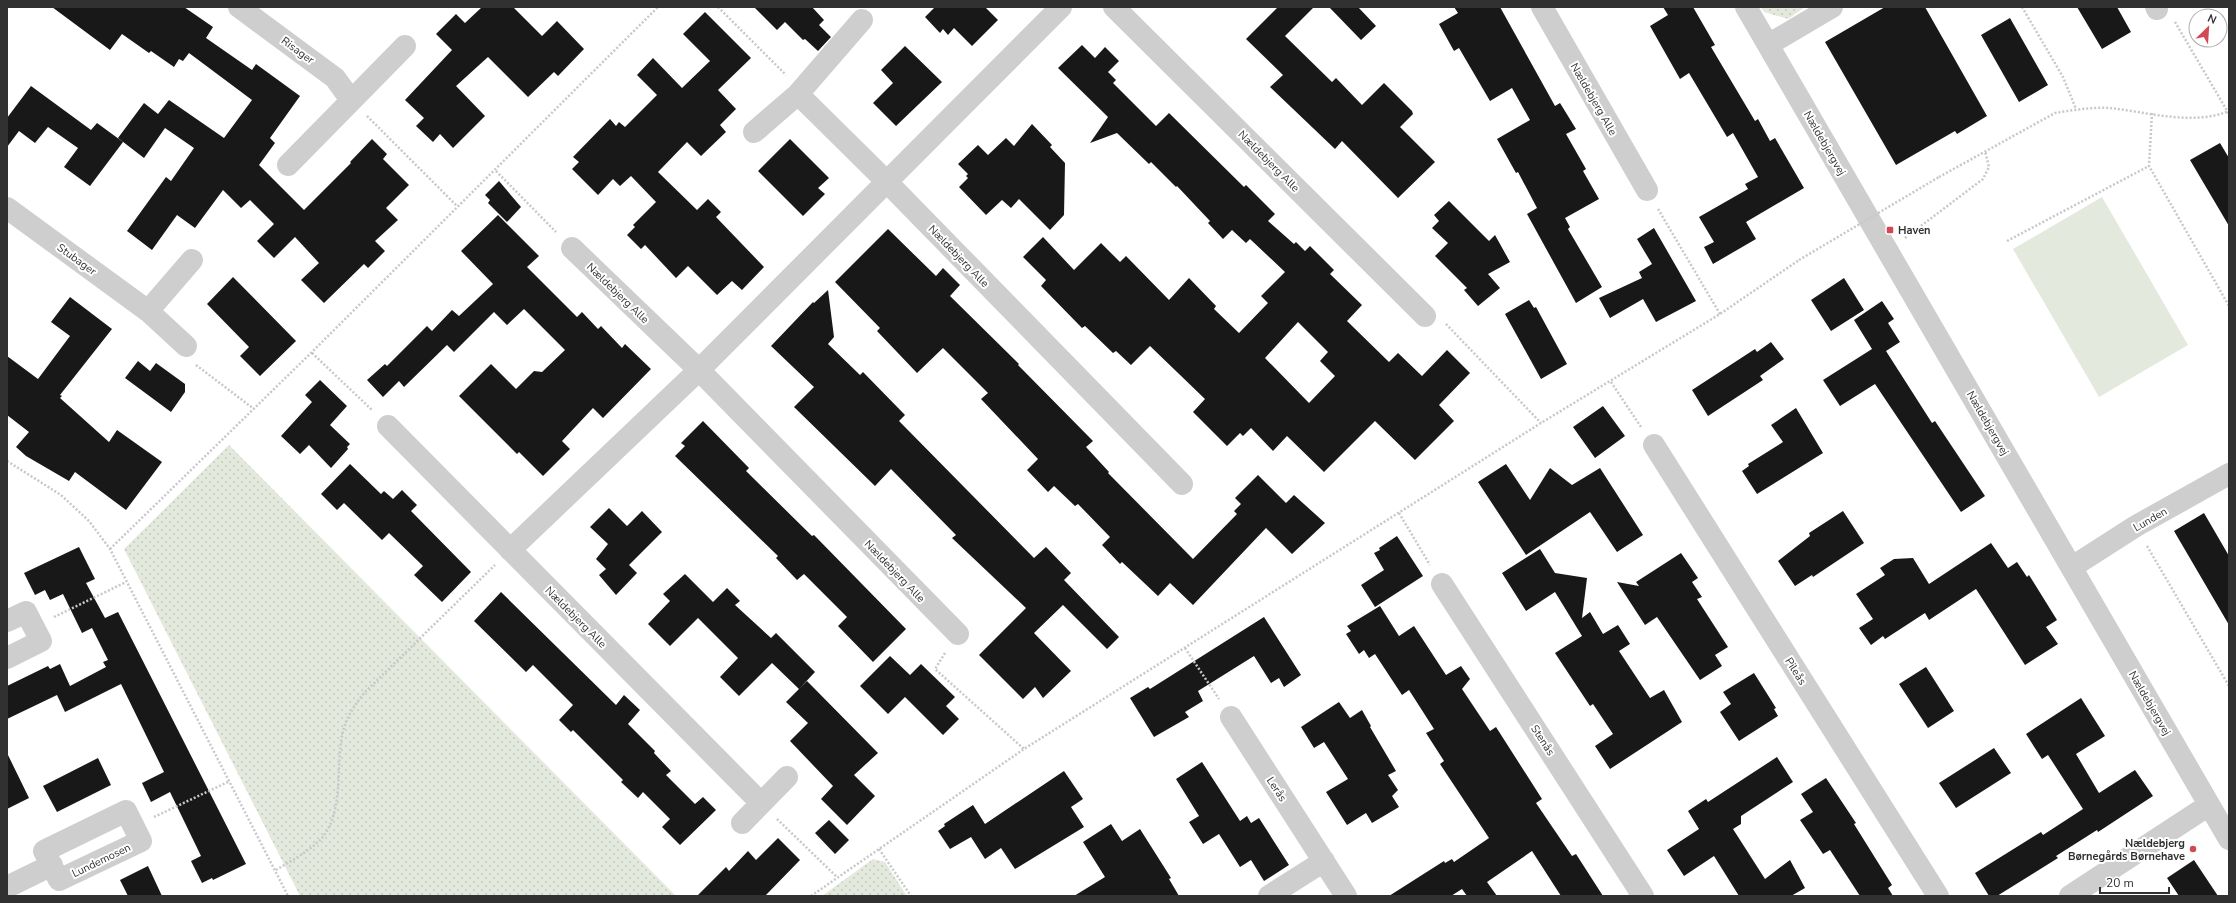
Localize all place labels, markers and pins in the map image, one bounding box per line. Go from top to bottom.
place label: Haven [1898,223,1931,238]
marker: Haven [1885,225,1895,235]
place label: Nældebjerg Børnegårds Børnehave [2068,836,2185,864]
marker: Nældebjerg Børnegårds Børnehave [2188,844,2198,854]

